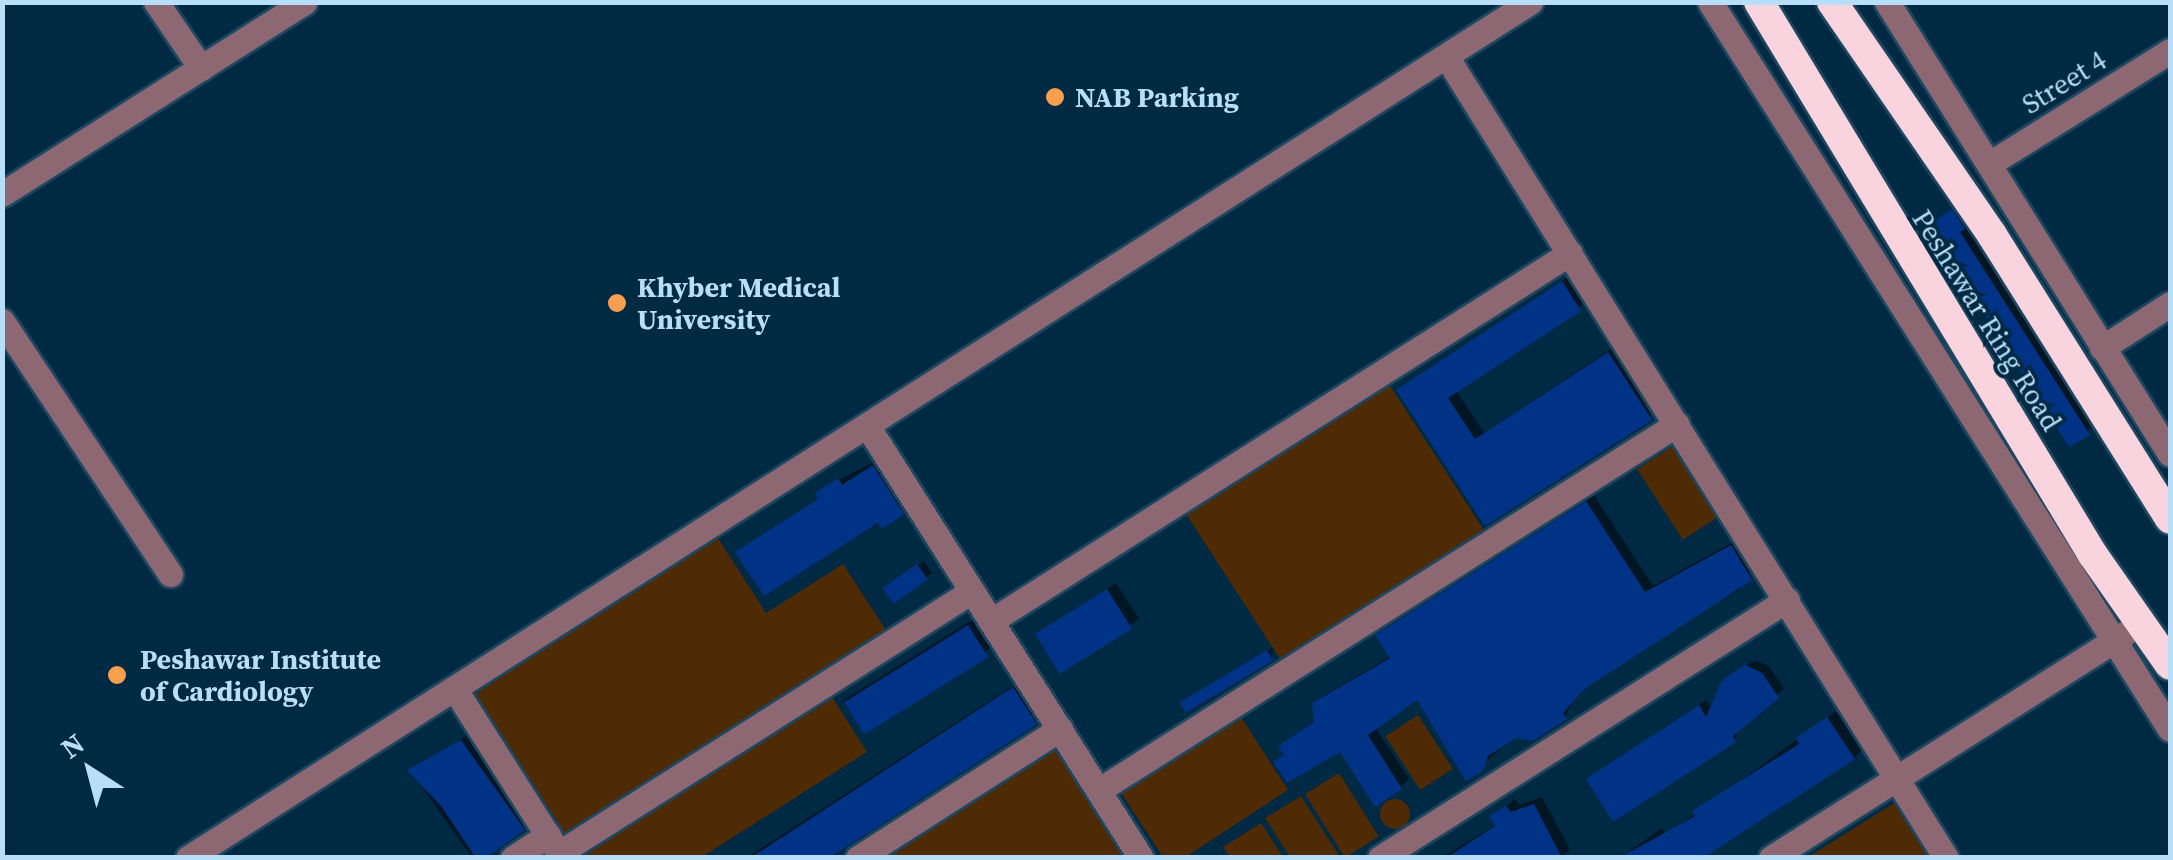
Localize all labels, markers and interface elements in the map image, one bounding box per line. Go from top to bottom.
street label: Street 4 [2016,43,2112,121]
place label: NAB Parking [1075,80,1239,114]
marker: NAB Parking [1044,86,1066,108]
street label: Peshawar Ring Road [1905,203,2069,437]
place label: Khyber Medical University [637,270,841,336]
marker: Khyber Medical University [606,292,628,314]
place label: Peshawar Institute of Cardiology [140,642,381,708]
marker: Peshawar Institute of Cardiology [104,662,130,688]
north arrow [40,720,140,820]
text: N [53,724,92,767]

